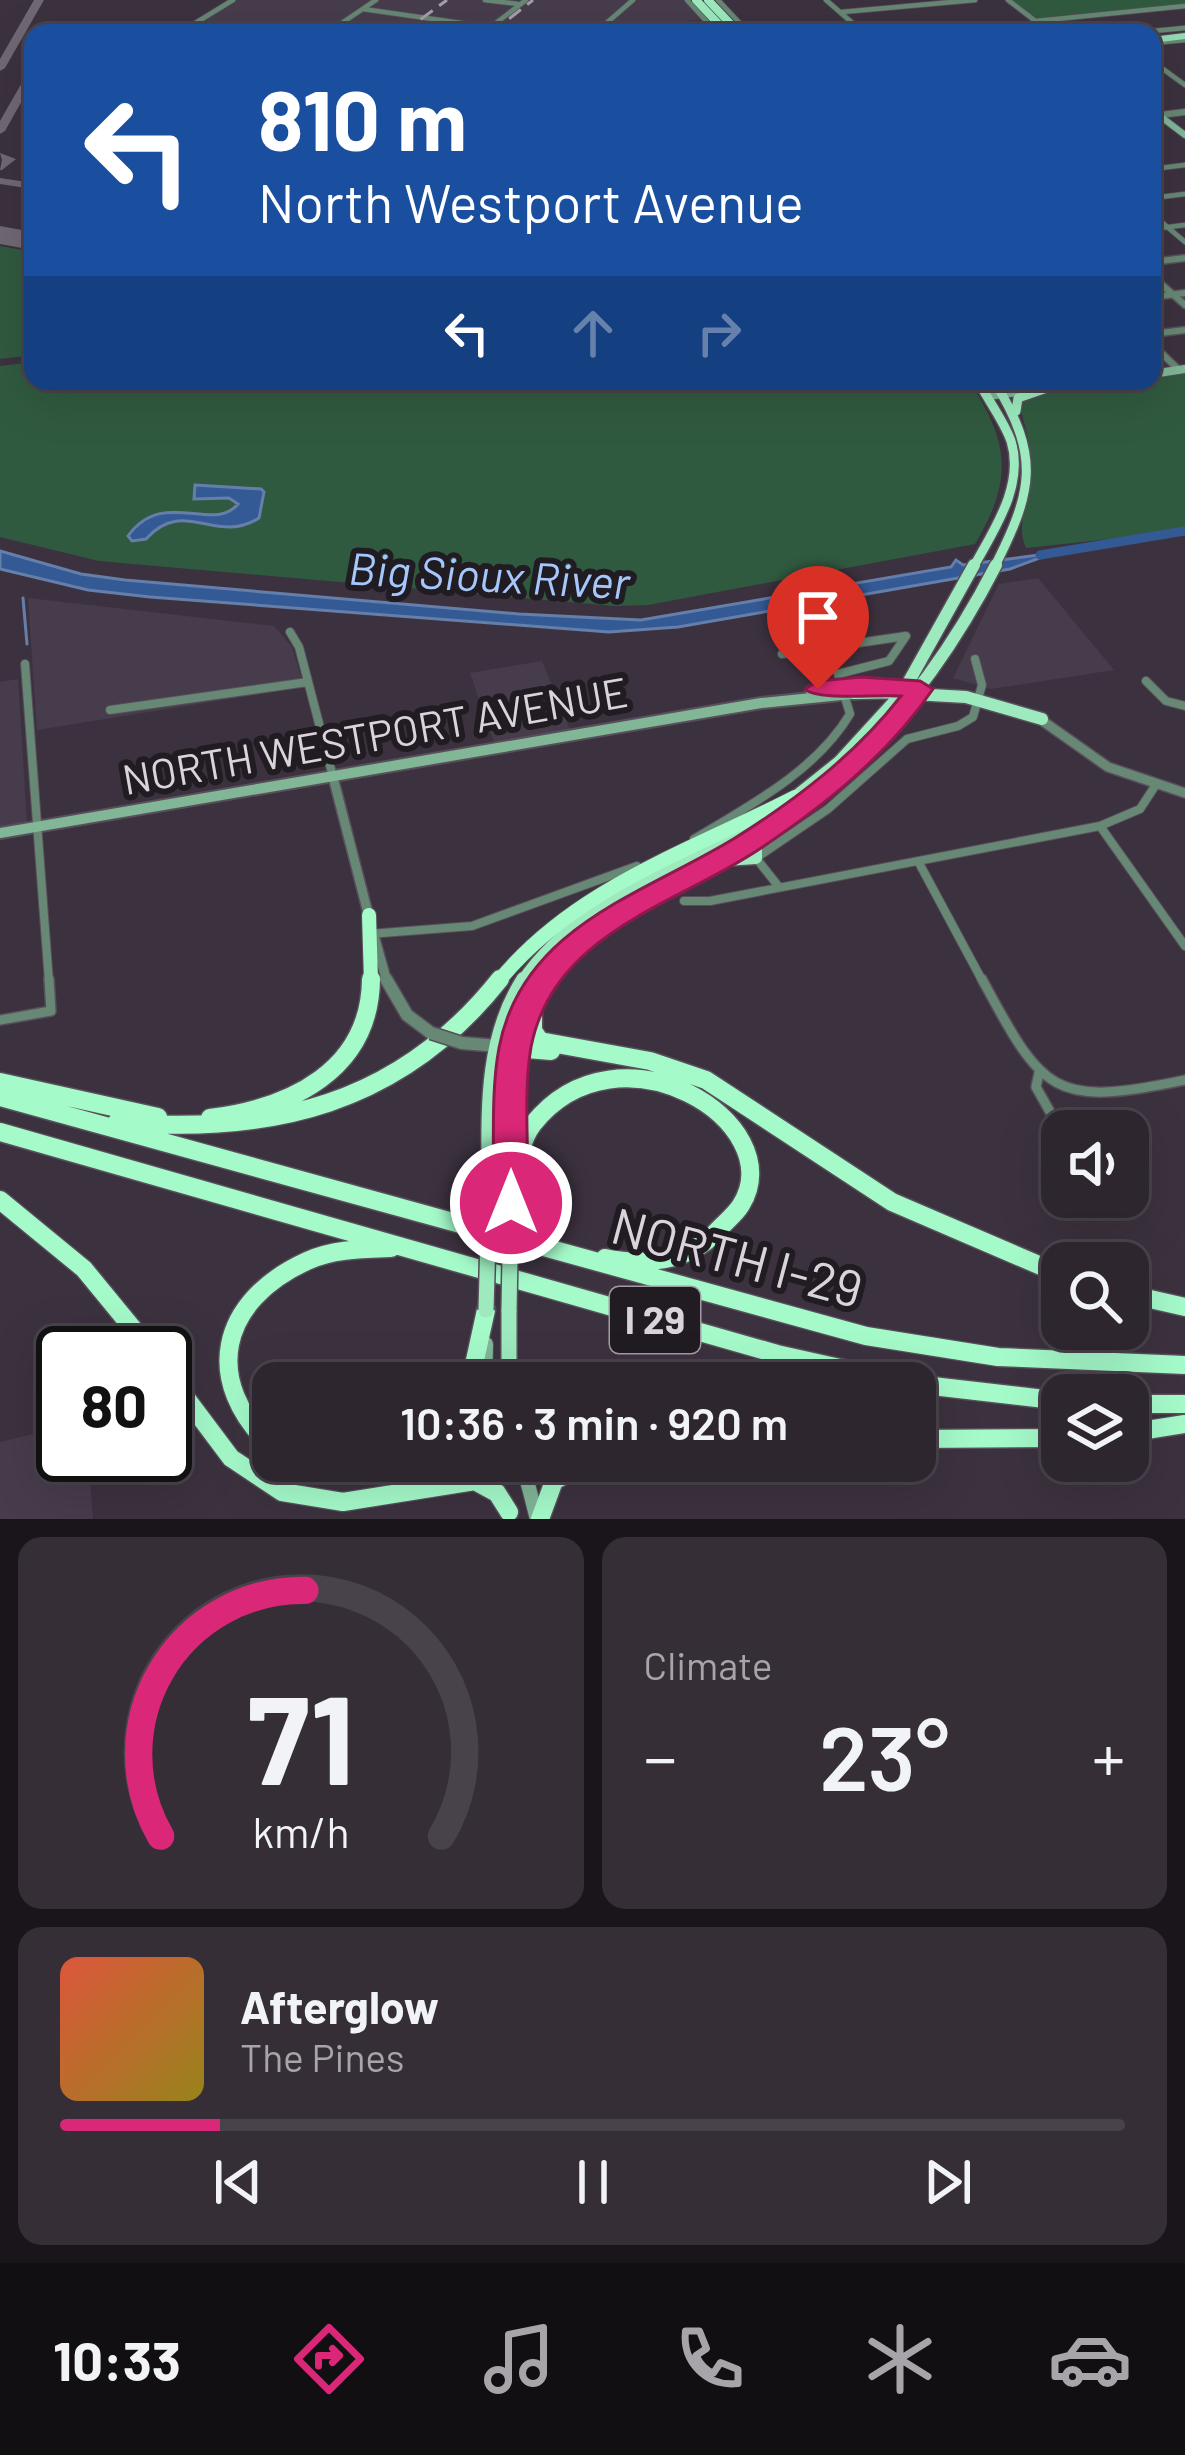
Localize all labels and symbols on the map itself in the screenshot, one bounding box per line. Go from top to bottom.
water label: Big Sioux River [347,540,633,608]
pin [767,566,869,689]
street label: NORTH WESTPORT AVENUE [118,665,631,803]
position arrow [448,1140,574,1266]
street label: NORTH I-29 [606,1193,870,1318]
road number: I 29 [610,1287,700,1353]
speed limit sign: 80 [36,1326,192,1482]

